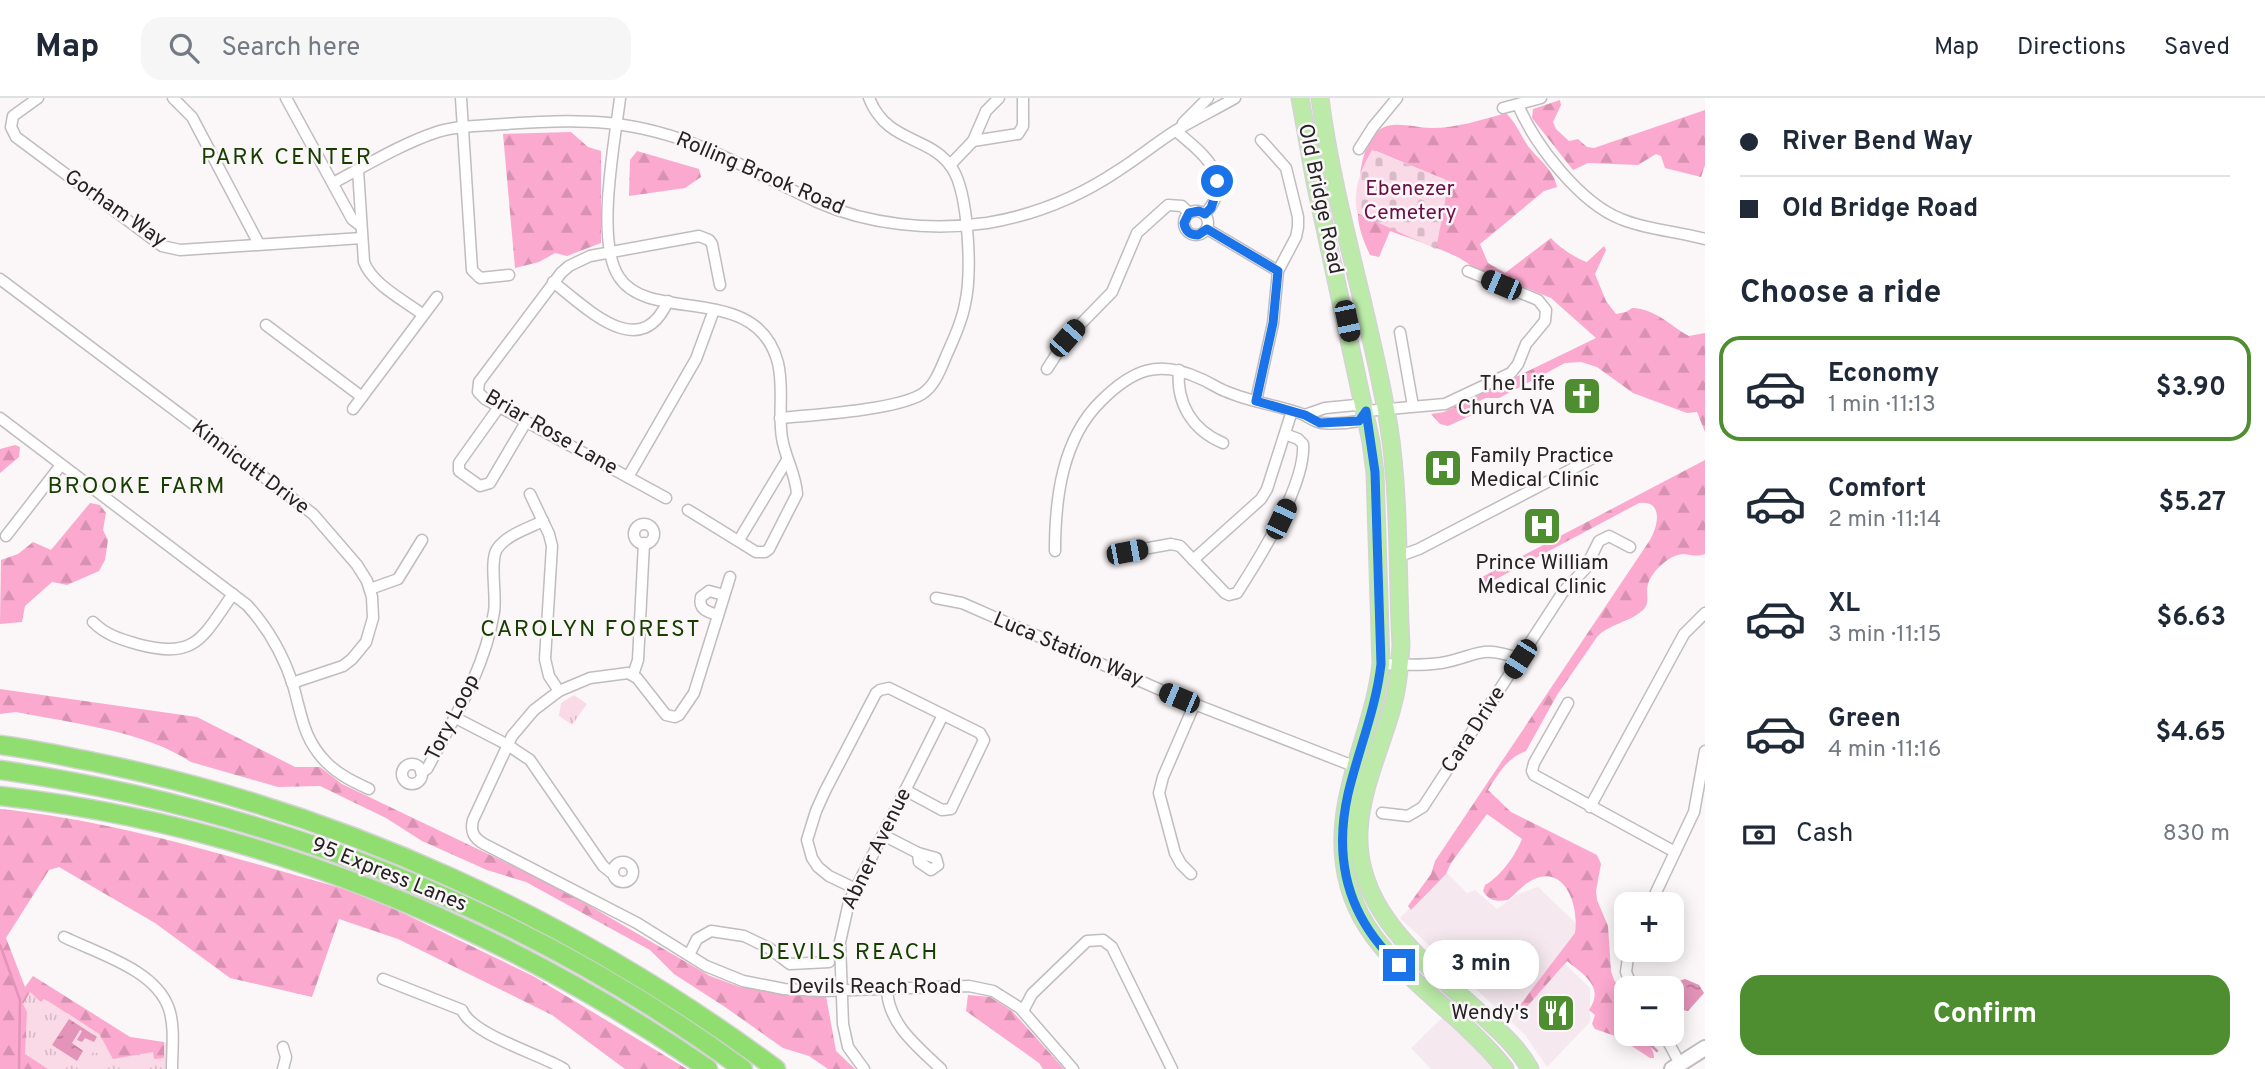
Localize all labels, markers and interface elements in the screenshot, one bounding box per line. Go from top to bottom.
search box [141,17,631,80]
text: Map [35,27,99,69]
icon: search [165,29,203,67]
text: Search here [221,32,360,65]
text: Map [1934,33,1979,63]
text: Directions [2017,33,2126,63]
text: Saved [2164,33,2230,63]
street label: Old Bridge Road [1291,121,1349,277]
street label: Rolling Brook Road [672,126,848,222]
text: River Bend Way [1782,126,1973,159]
district label: PARK CENTER [201,144,373,173]
street label: Gorham Way [59,164,171,254]
route start [1201,165,1233,197]
park label: Ebenezer Cemetery [1363,176,1457,227]
text: Old Bridge Road [1782,193,1978,226]
car [1478,267,1525,303]
text: Choose a ride [1740,274,1941,314]
car [1333,298,1362,344]
car [1046,315,1089,361]
icon: car [1744,357,1807,420]
text: Economy [1828,358,1939,391]
place label: The Life Church VA [1457,371,1555,422]
text: $3.90 [2156,372,2226,405]
church icon: The Life Church VA [1561,375,1603,417]
street label: Briar Rose Lane [480,384,622,482]
text: 1 min · 11:13 [1828,391,1936,420]
street label: Kinnicutt Drive [186,415,314,521]
place label: Family Practice Medical Clinic [1470,443,1614,494]
hospital icon: Family Practice Medical Clinic [1422,447,1464,489]
icon: car [1744,472,1807,535]
district label: BROOKE FARM [48,473,226,502]
text: Comfort [1828,473,1926,506]
text: $5.27 [2159,487,2226,520]
car [1263,496,1300,542]
hospital icon: Prince William Medical Clinic [1521,505,1563,547]
text: 2 min · 11:14 [1828,506,1941,535]
car [1105,538,1150,566]
place label: Prince William Medical Clinic [1475,550,1609,601]
icon: car [1744,587,1807,650]
text: XL [1828,588,1860,621]
text: $6.63 [2156,602,2226,635]
street label: Luca Station Way [989,606,1147,694]
district label: CAROLYN FOREST [480,616,702,645]
text: 3 min · 11:15 [1828,621,1942,650]
car [1500,636,1541,682]
street label: Tory Loop [420,670,486,766]
car [1156,680,1203,716]
street label: Cara Drive [1436,681,1512,779]
icon: car [1744,702,1807,765]
text: Green [1828,703,1901,736]
text: $4.65 [2155,717,2226,750]
text: 4 min · 11:16 [1828,736,1941,765]
street label: Abner Avenue [836,784,918,914]
icon: cash [1740,816,1778,854]
text: Cash [1796,818,1853,851]
text: 830 m [2163,820,2230,849]
street label: 95 Express Lanes [307,832,471,918]
map controls [1614,892,1684,1046]
button: + [1614,892,1684,962]
district label: DEVILS REACH [759,939,939,968]
callout: 3 min [1424,940,1539,990]
route end [1383,949,1415,981]
text: 3 min [1451,950,1511,979]
street label: Devils Reach Road [788,974,962,1001]
button: Confirm [1740,975,2230,1055]
button: − [1614,976,1684,1046]
restaurant icon: Wendy's [1535,992,1577,1034]
place label: Wendy's [1451,1000,1529,1027]

